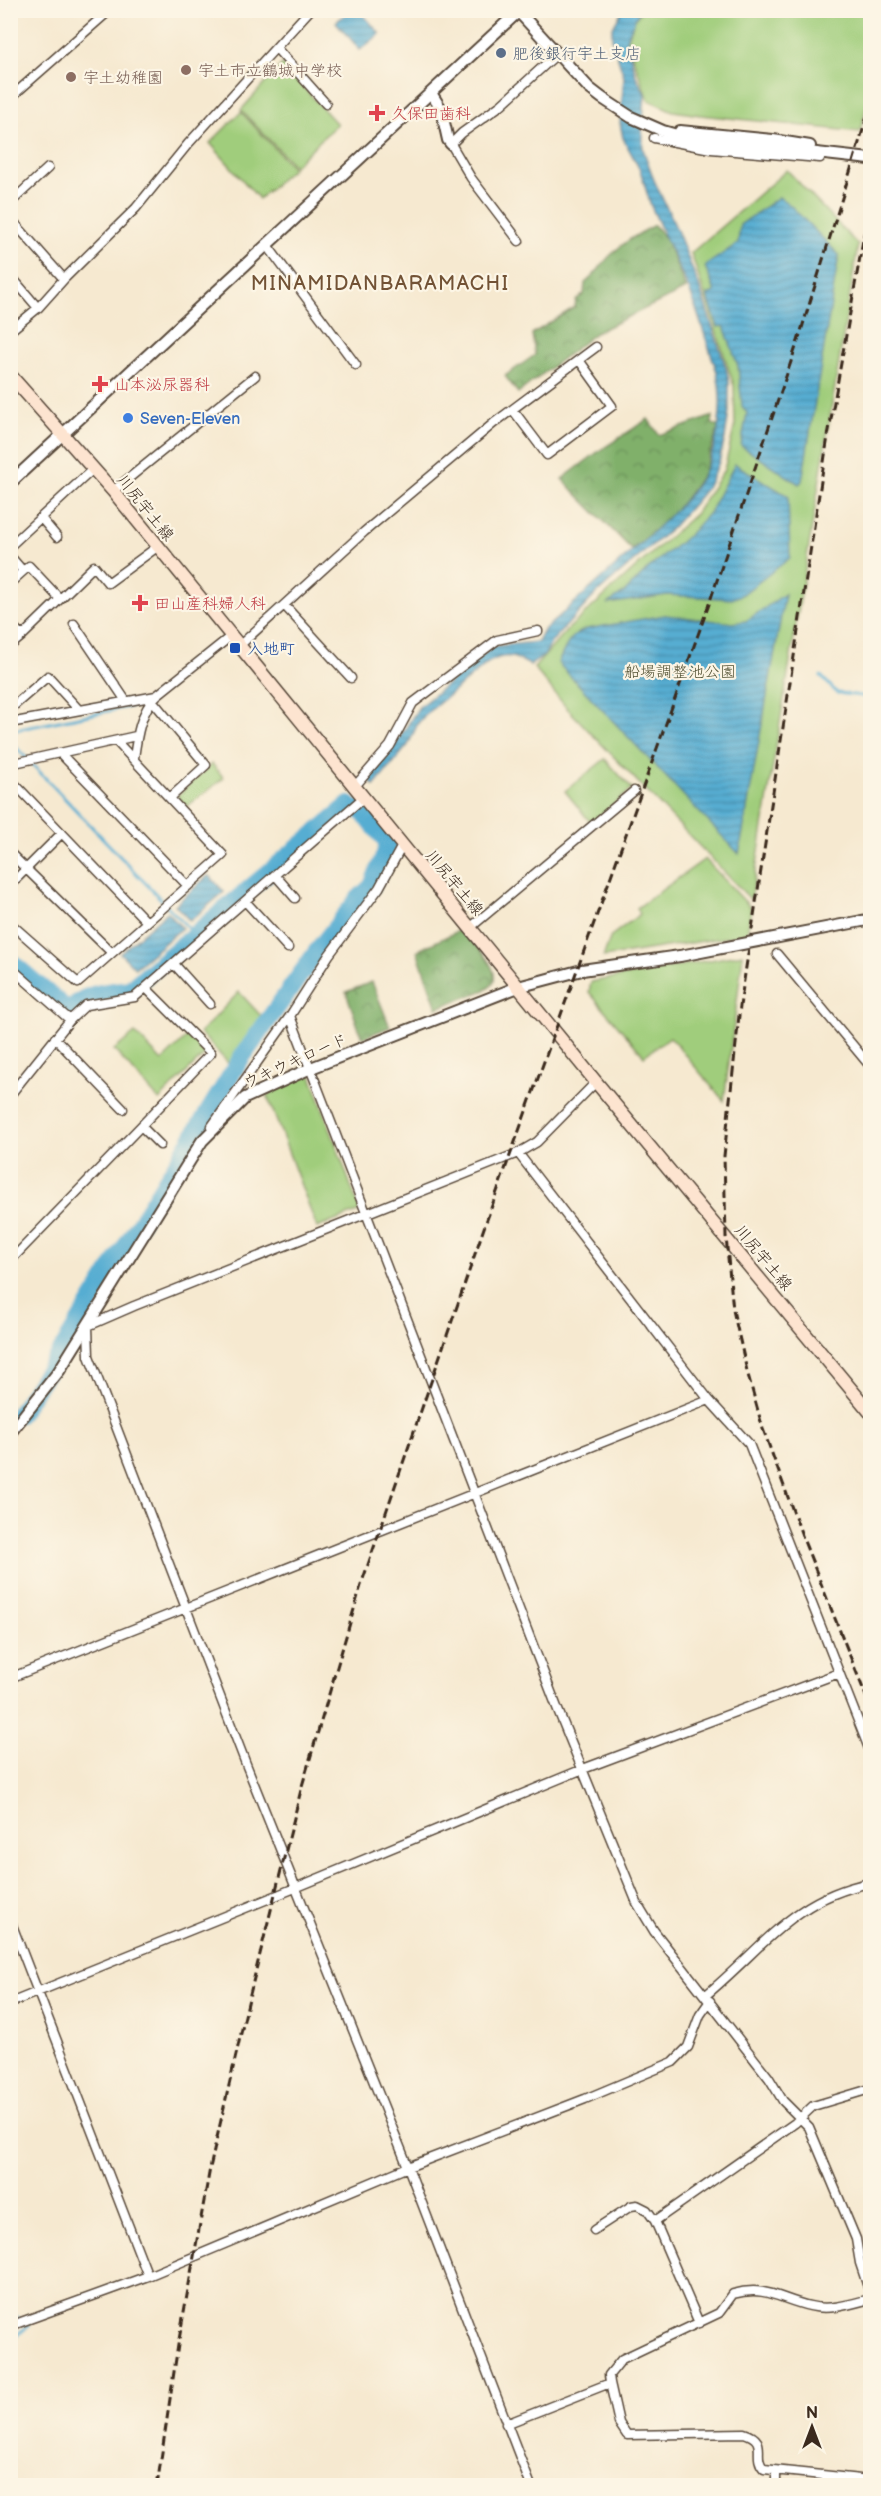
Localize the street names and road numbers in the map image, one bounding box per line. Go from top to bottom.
street label: 川尻宇土線 [112,471,177,545]
street label: 川尻宇土線 [421,846,487,920]
street label: ウキウキロード [241,1030,351,1093]
street label: 川尻宇土線 [730,1221,796,1295]

